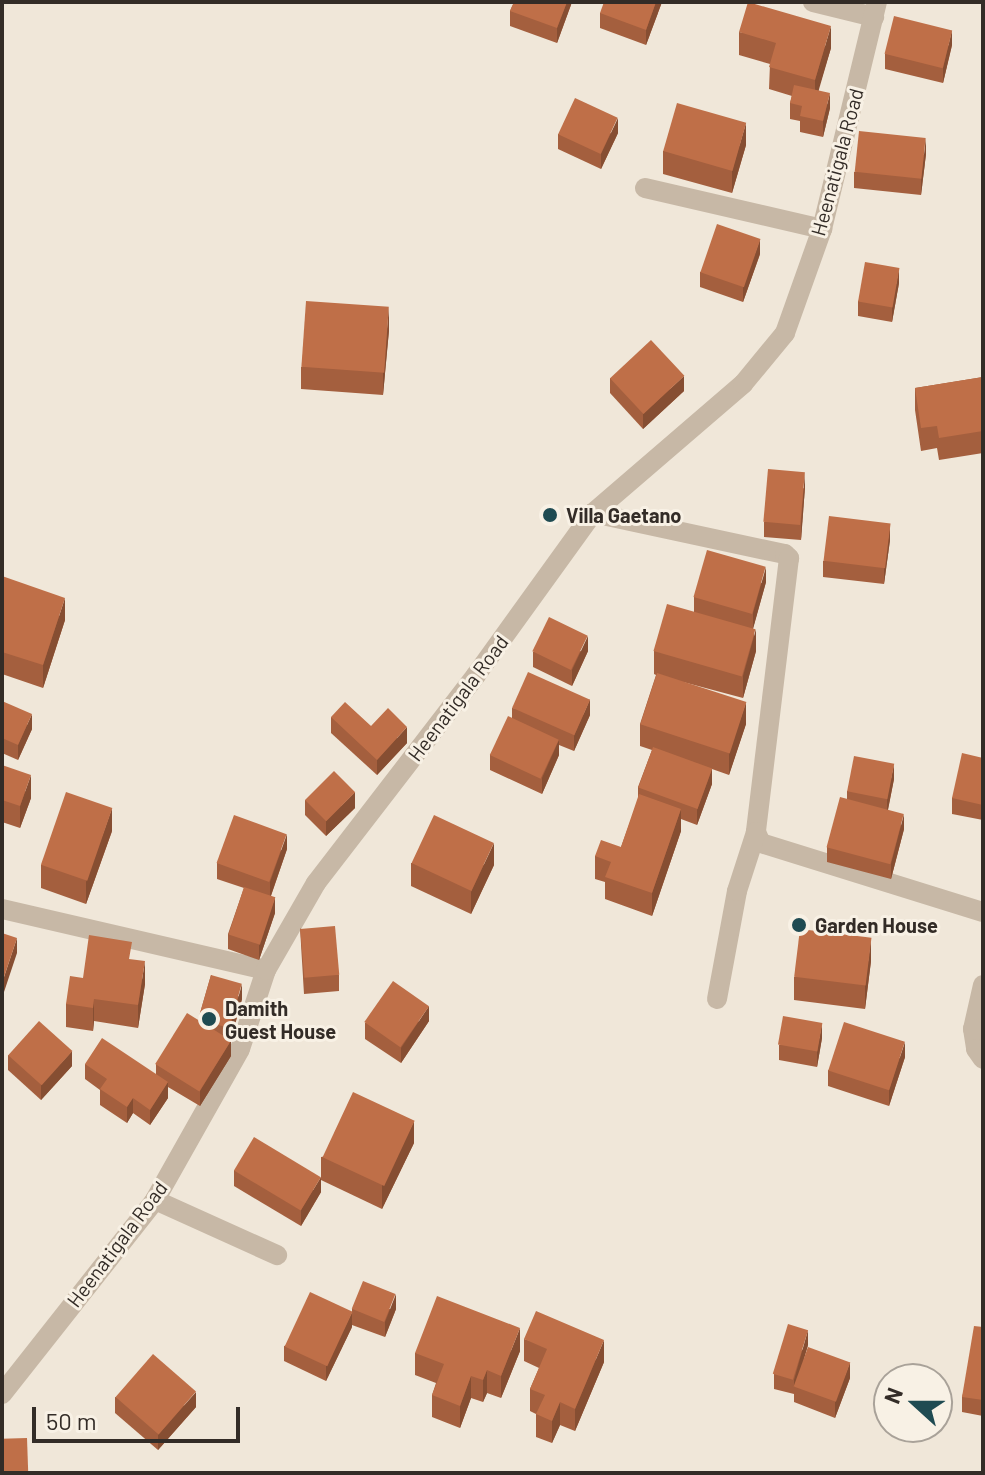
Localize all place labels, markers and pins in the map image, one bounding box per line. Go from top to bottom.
place label: Villa Gaetano [566,503,681,527]
marker: Villa Gaetano [541,506,559,524]
place label: Garden House [815,913,938,937]
marker: Garden House [790,916,808,934]
place label: Damith Guest House [225,996,336,1043]
marker: Damith Guest House [200,1010,218,1028]

